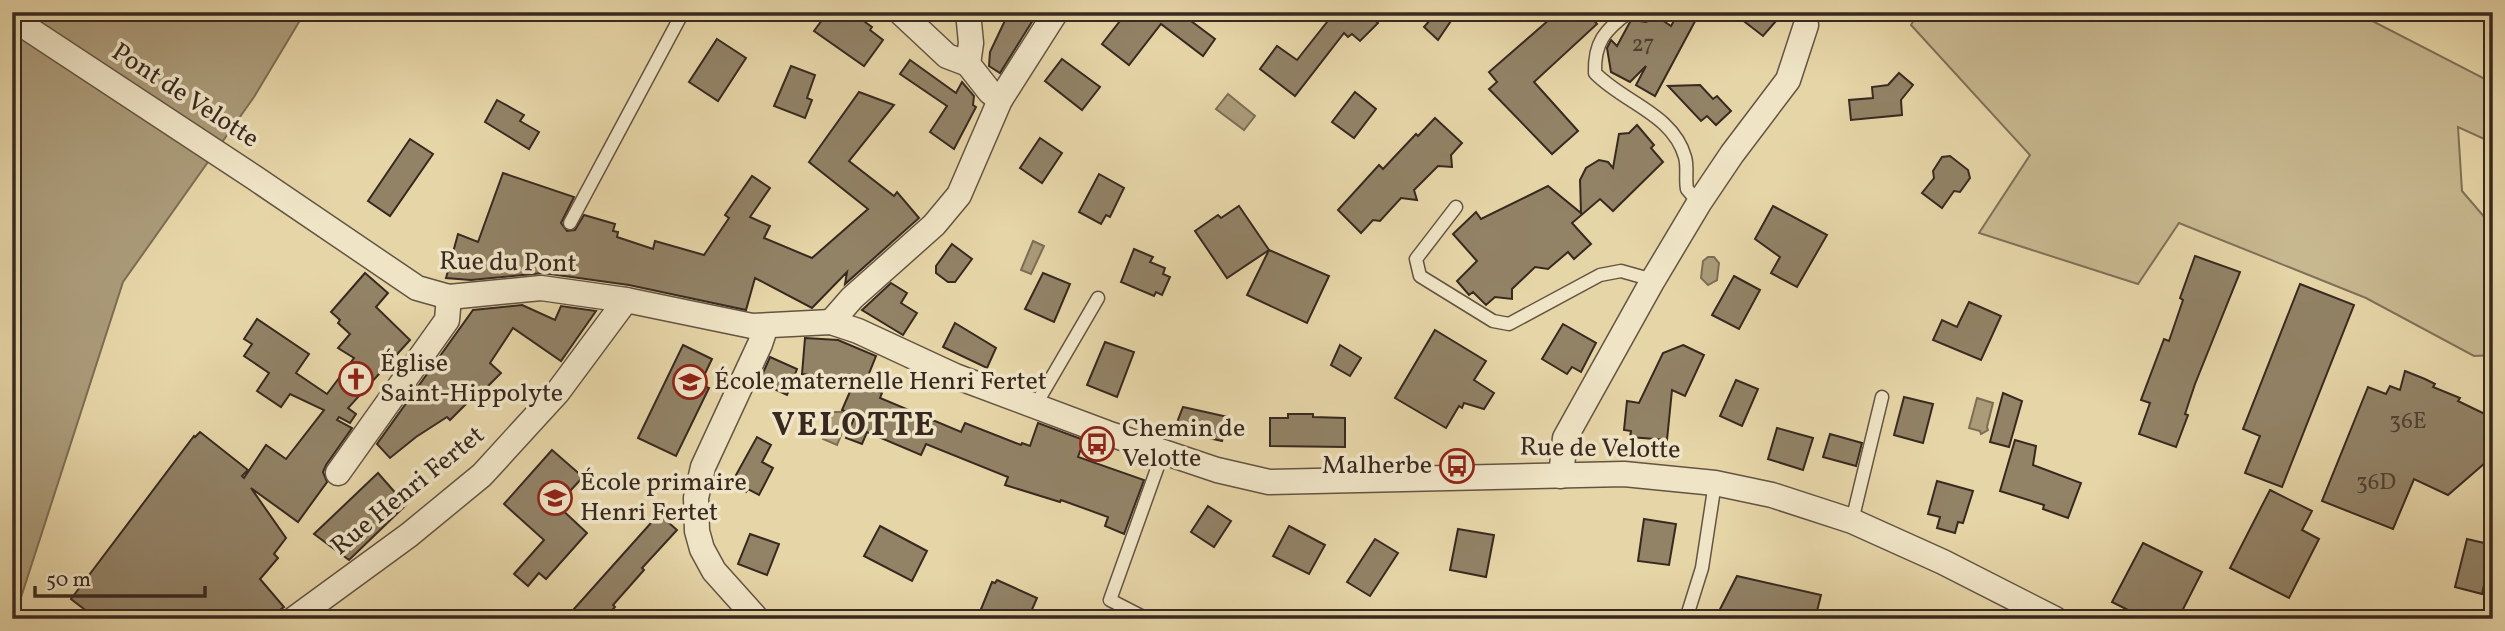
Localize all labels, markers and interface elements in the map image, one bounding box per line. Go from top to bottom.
house number: 27 [1632,29,1654,61]
street label: Pont de Velotte [104,35,266,157]
street label: Rue du Pont [439,244,577,282]
place label: Église Saint-Hippolyte [380,346,563,412]
church icon: Église Saint-Hippolyte [337,360,375,398]
school or university icon: École maternelle Henri Fertet [671,363,709,401]
place label: École maternelle Henri Fertet [714,364,1047,400]
district label: VELOTTE [772,404,936,450]
house number: 36E [2389,406,2427,438]
place label: Chemin de Velotte [1122,411,1245,477]
street label: Rue Henri Fertet [324,418,492,564]
bus stop icon: Chemin de Velotte [1078,425,1116,463]
street label: Rue de Velotte [1519,430,1681,468]
bus stop icon: Malherbe [1438,447,1476,485]
place label: Malherbe [1322,448,1432,484]
place label: École primaire Henri Fertet [580,465,747,531]
house number: 36D [2356,467,2396,499]
school or university icon: École primaire Henri Fertet [536,479,574,517]
scale bar [35,554,205,598]
text: 50 m [46,566,91,595]

